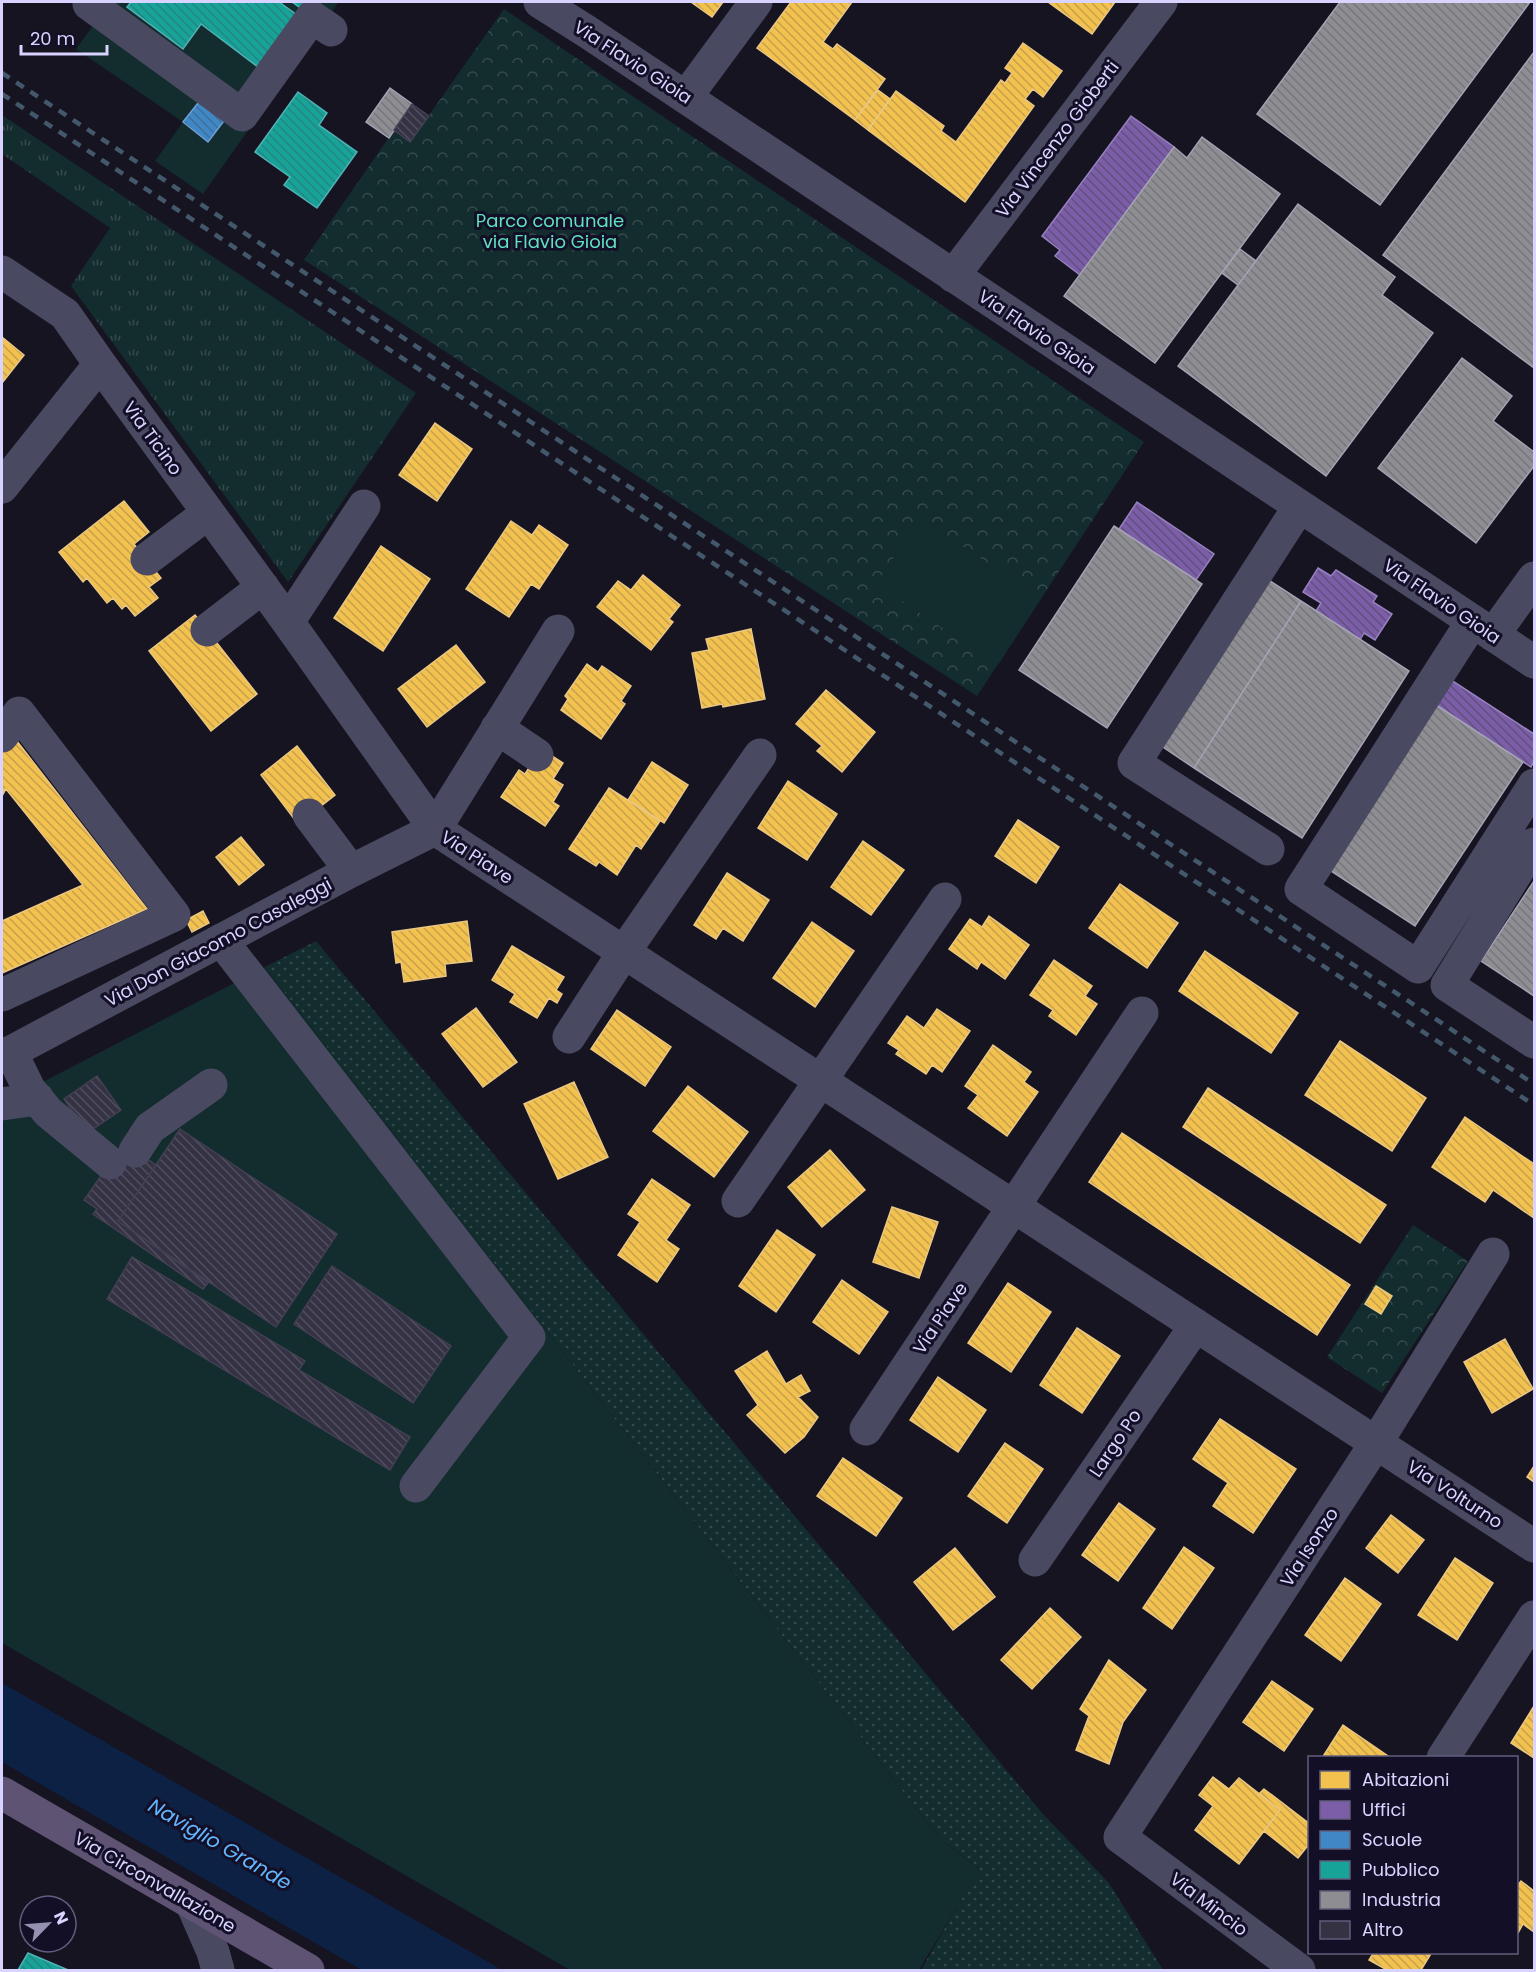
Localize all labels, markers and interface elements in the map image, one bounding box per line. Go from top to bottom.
street label: Via Flavio Gioia [569,14,697,110]
scale bar [21,18,106,56]
text: 20 m [30,26,75,51]
street label: Via Vincenzo Gioberti [990,55,1124,223]
park label: Parco comunale via Flavio Gioia [476,208,624,254]
street label: Via Flavio Gioia [973,283,1101,381]
street label: Via Ticino [118,396,188,480]
street label: Via Flavio Gioia [1378,552,1506,650]
street label: Via Piave [436,824,518,890]
street label: Via Don Giacomo Casaleggi [100,871,336,1013]
street label: Via Piave [907,1277,973,1359]
street label: Largo Po [1083,1404,1147,1482]
street label: Via Volturno [1402,1454,1508,1534]
street label: Via Isonzo [1274,1502,1344,1592]
legend [1308,1756,1518,1954]
text: Abitazioni [1362,1767,1450,1792]
water label: Naviglio Grande [143,1792,297,1896]
text: Uffici [1362,1797,1406,1822]
street label: Via Circonvallazione [70,1826,240,1938]
text: Scuole [1362,1827,1422,1852]
text: Pubblico [1362,1857,1440,1882]
street label: Via Mincio [1165,1866,1253,1942]
text: Industria [1362,1887,1441,1912]
north arrow [18,1894,78,1954]
text: N [48,1908,74,1928]
text: Altro [1362,1917,1403,1942]

